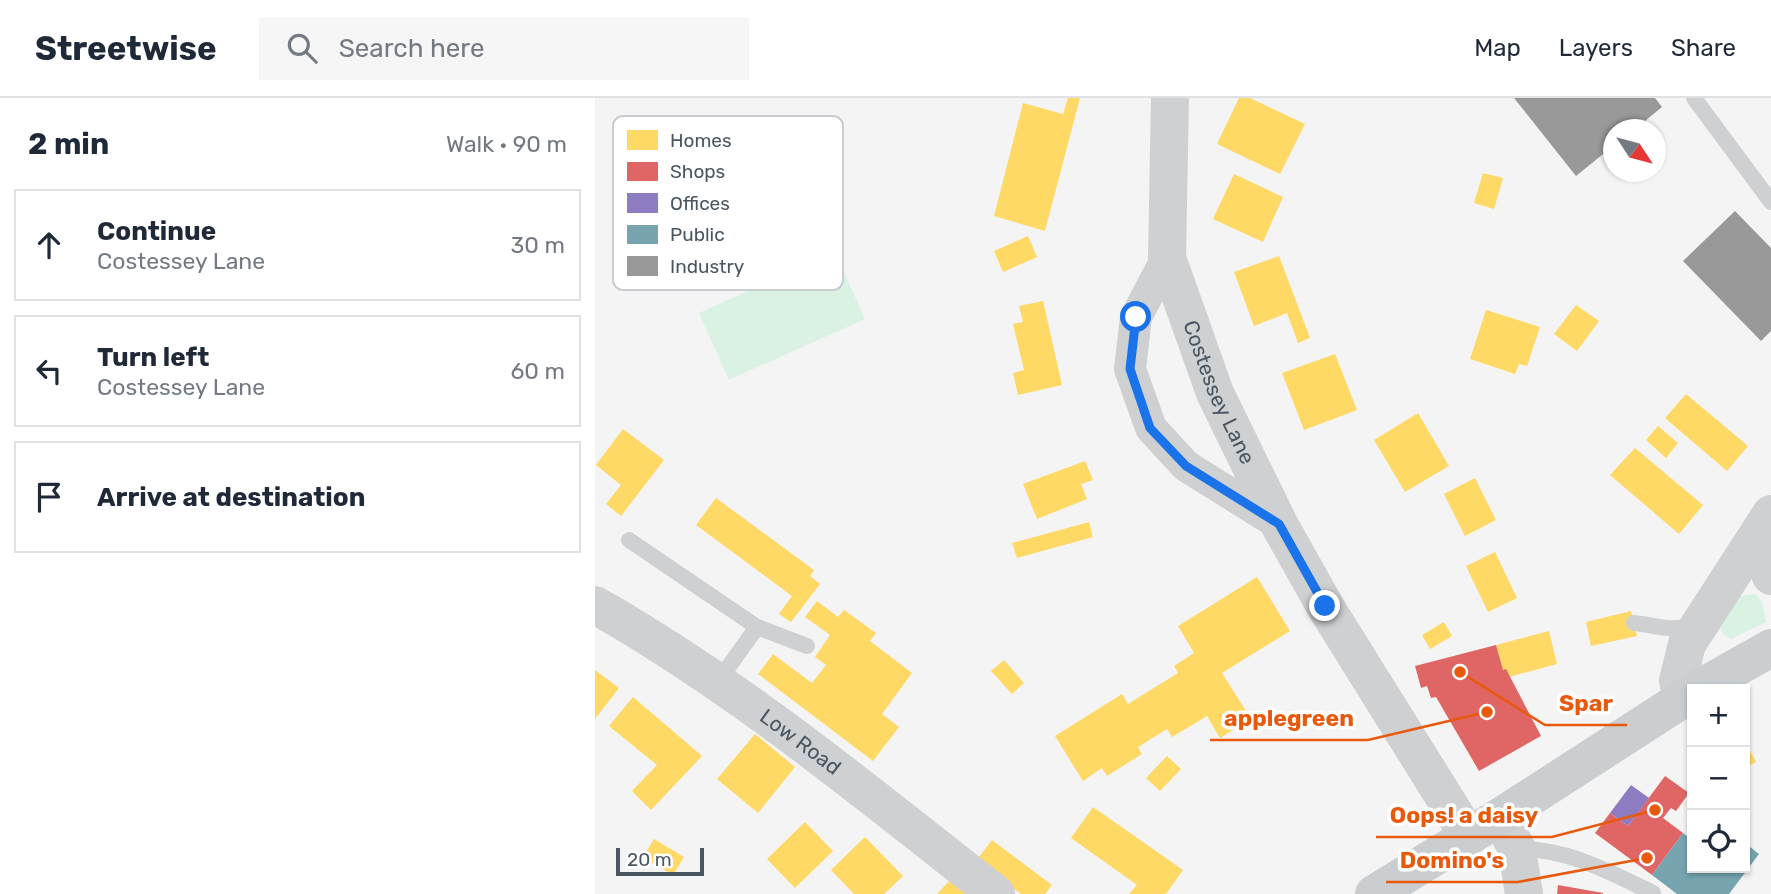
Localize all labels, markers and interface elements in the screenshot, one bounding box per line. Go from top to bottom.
search box [259,17,749,80]
text: Streetwise [35,29,217,68]
icon: search [283,29,321,67]
text: Search here [339,33,485,64]
text: Map [1474,34,1521,62]
text: Layers [1559,34,1633,62]
text: Share [1671,34,1736,62]
legend [613,116,843,290]
north arrow [1603,119,1666,182]
text: 2 min [28,126,109,162]
text: Homes [670,129,732,152]
text: Walk · 90 m [446,130,567,158]
text: Shops [670,160,725,183]
text: Offices [670,192,730,215]
text: Continue [97,216,216,247]
text: Public [670,223,725,246]
icon: ahead [30,226,68,264]
text: 30 m [510,231,565,259]
text: Costessey Lane [97,247,265,275]
text: Industry [670,255,744,278]
route start [1120,301,1151,332]
street label: Costessey Lane [1178,317,1261,468]
text: Turn left [97,342,209,373]
icon: left [30,352,68,390]
text: 60 m [510,357,565,385]
text: Costessey Lane [97,373,265,401]
icon: arrive [30,478,68,516]
text: Arrive at destination [97,482,365,513]
route end [1309,590,1340,621]
callout: Spar [1545,681,1627,725]
map controls [1687,684,1750,873]
button: + [1687,684,1750,747]
text: Spar [1559,689,1613,717]
callout: applegreen [1210,696,1368,740]
street label: Low Road [755,703,846,780]
text: applegreen [1224,704,1354,732]
button: − [1687,747,1750,810]
callout: Oops! a daisy [1376,793,1552,837]
text: Oops! a daisy [1390,801,1538,829]
button: locate [1687,810,1750,873]
callout: Domino's [1386,838,1518,882]
scale bar [616,845,703,877]
text: Domino's [1400,846,1504,874]
text: 20 m [627,848,672,871]

